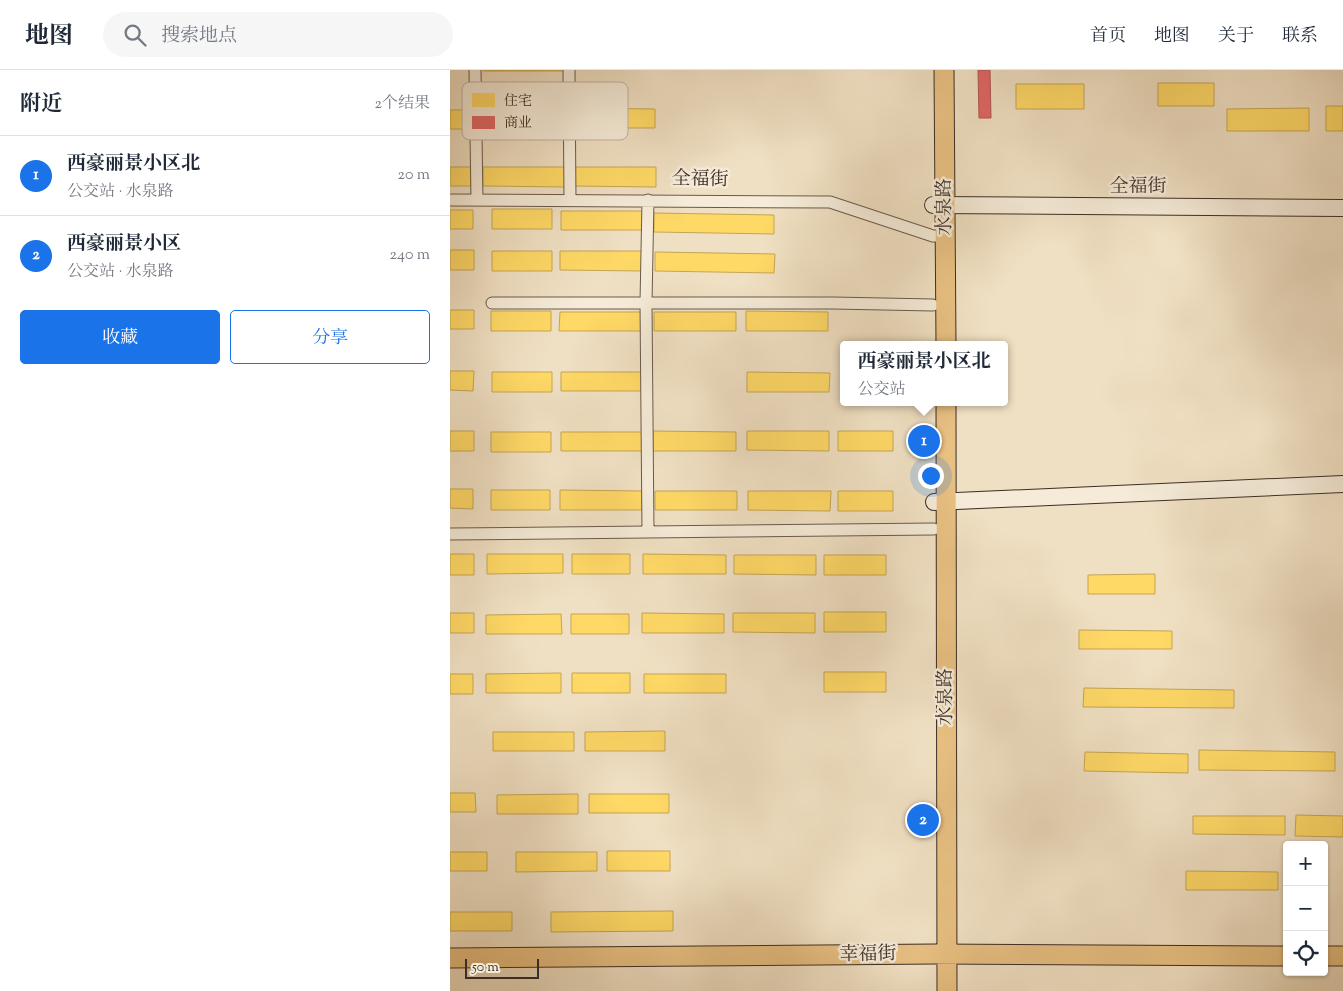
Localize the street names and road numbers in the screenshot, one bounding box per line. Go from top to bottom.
street label: 全福街 [671,166,729,194]
street label: 全福街 [1109,174,1167,201]
street label: 水泉路 [932,178,959,236]
street label: 水泉路 [933,668,960,726]
street label: 幸福街 [839,941,897,969]

